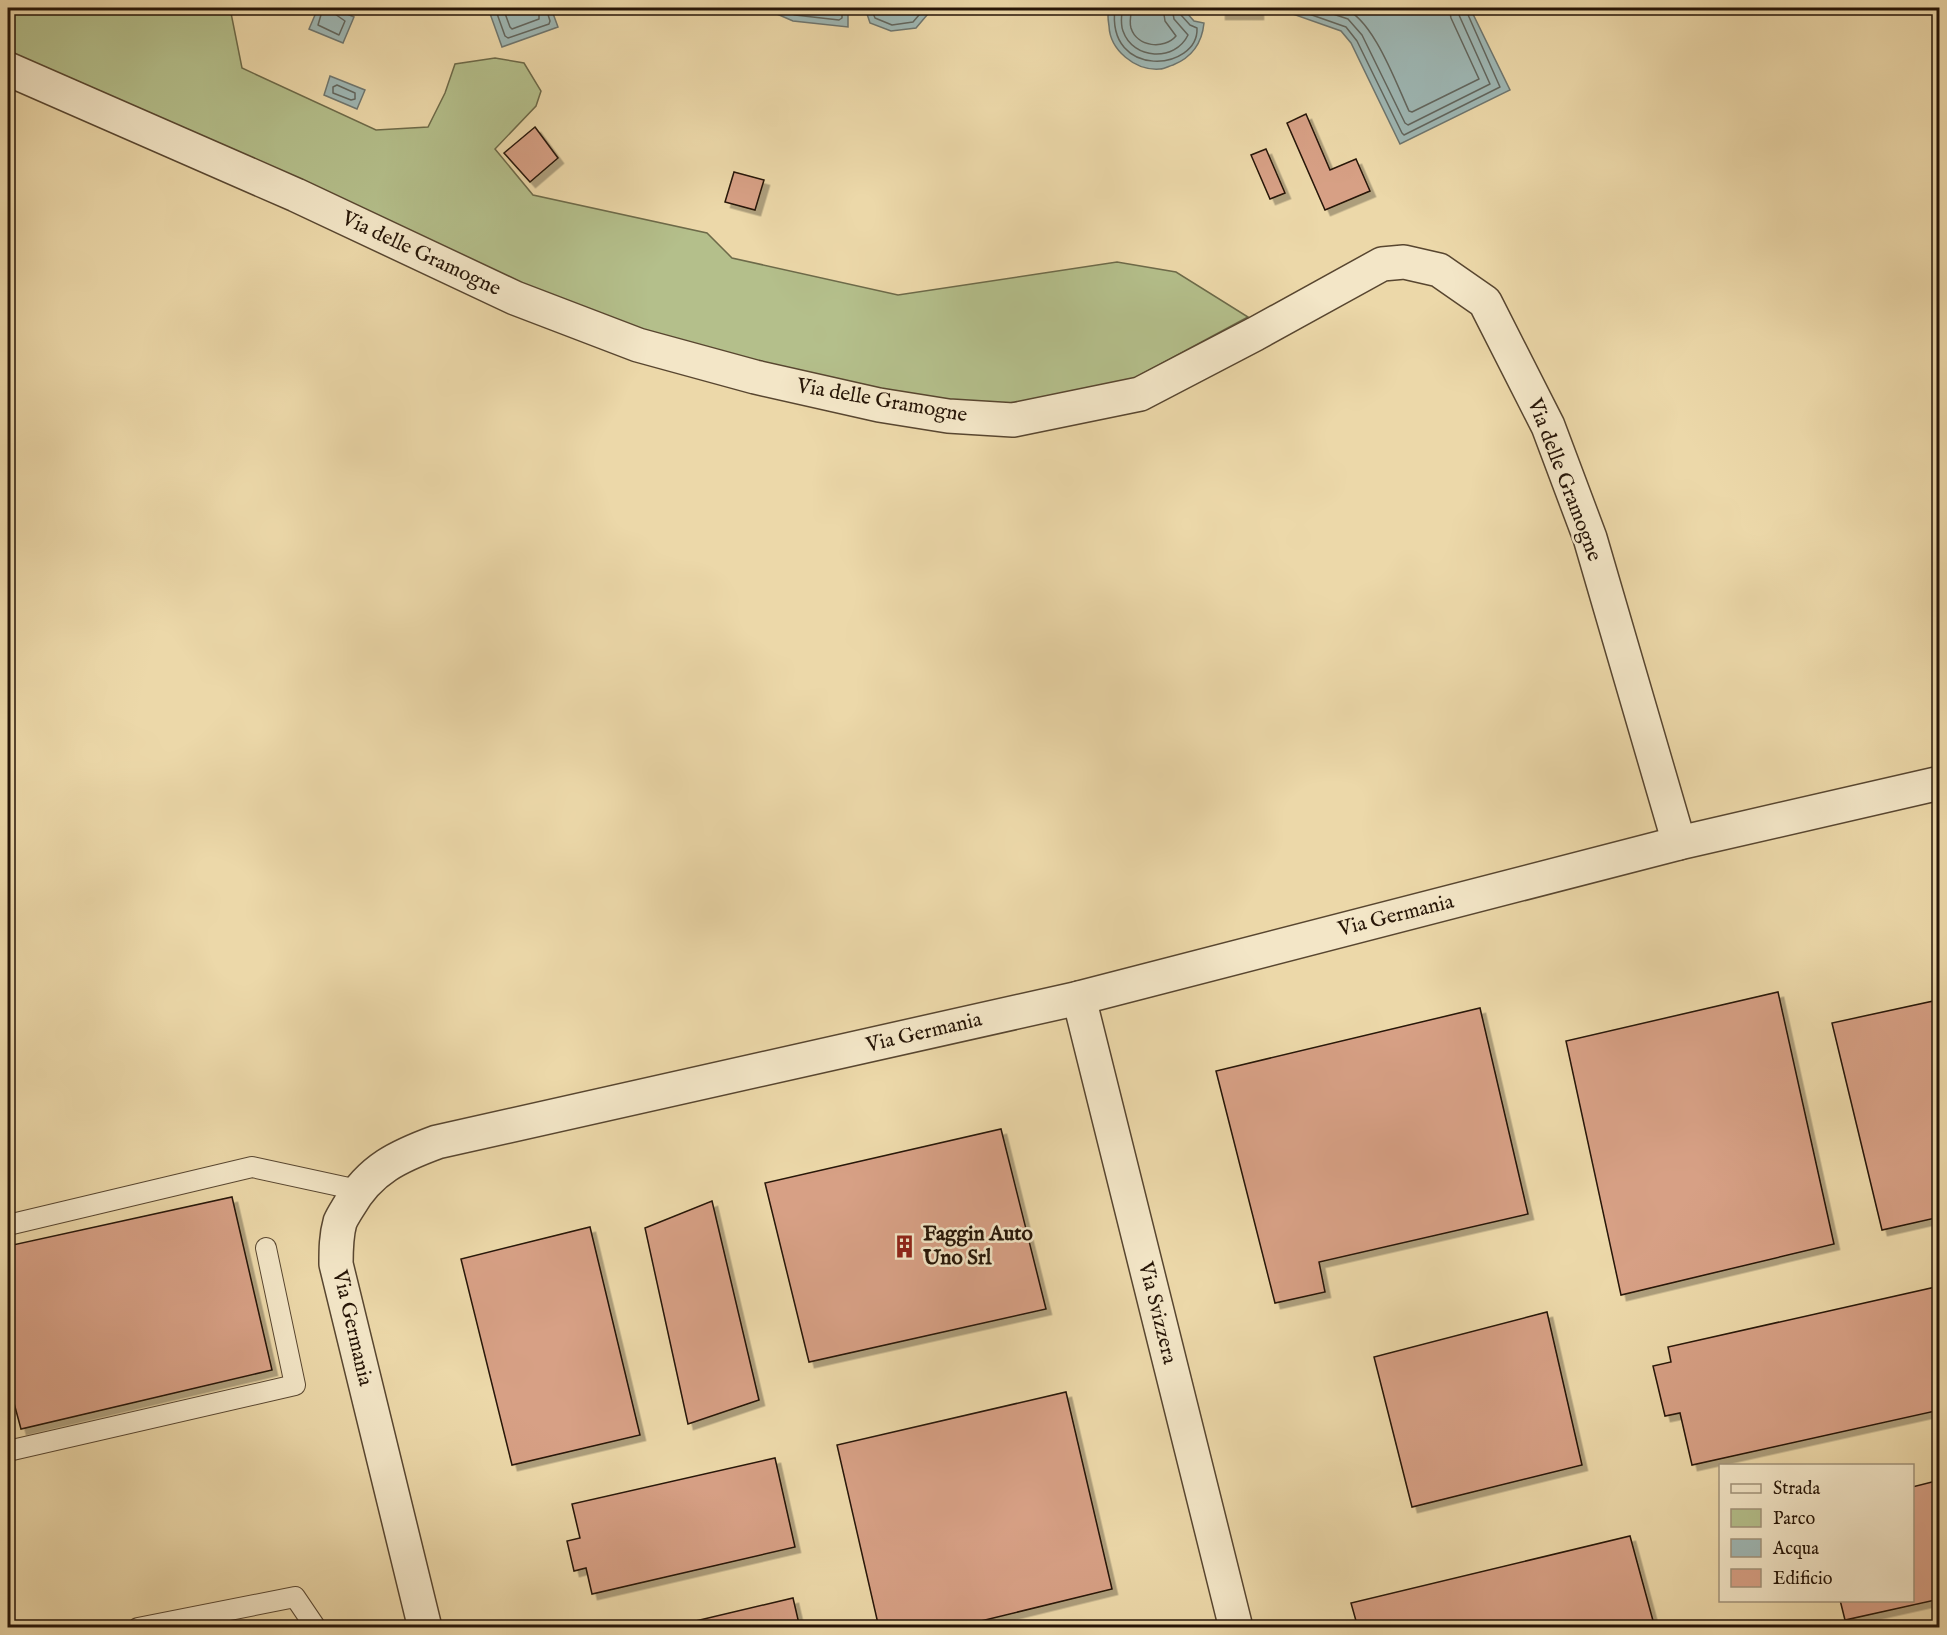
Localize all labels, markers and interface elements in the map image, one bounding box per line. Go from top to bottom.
street label: Via delle Gramogne [336,205,505,303]
street label: Via delle Gramogne [794,373,970,429]
street label: Via delle Gramogne [1520,394,1608,566]
street label: Via Germania [1334,888,1458,944]
street label: Via Germania [862,1006,986,1060]
place label: Faggin Auto Uno Srl [922,1221,1033,1272]
building icon: Faggin Auto Uno Srl [892,1233,918,1259]
street label: Via Svizzera [1131,1258,1183,1368]
street label: Via Germania [325,1266,379,1390]
legend [1719,1464,1914,1602]
text: Strada [1773,1478,1820,1501]
text: Parco [1773,1508,1815,1531]
text: Acqua [1772,1538,1819,1561]
text: Edificio [1773,1568,1833,1591]

